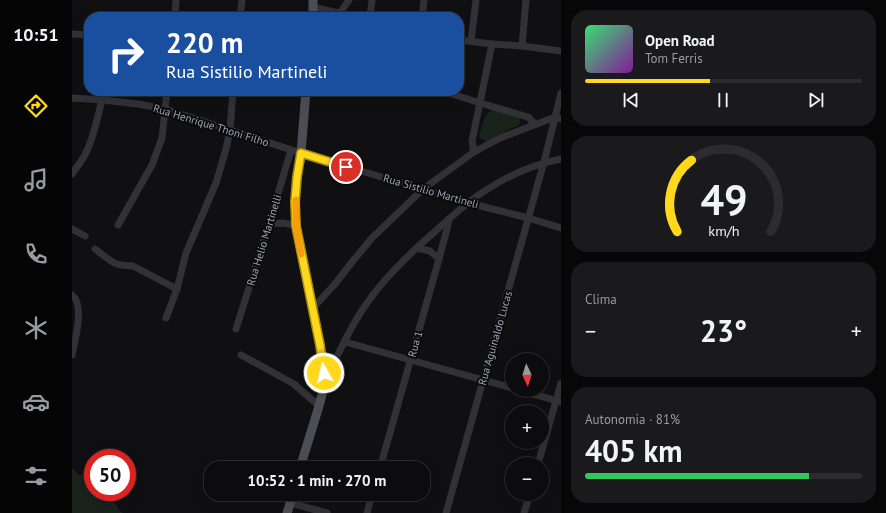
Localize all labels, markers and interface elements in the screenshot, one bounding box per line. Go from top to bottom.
text: 10:51 [13,23,59,46]
text: 220 m [166,24,243,61]
icon: right [100,28,152,80]
text: Open Road [645,31,715,50]
text: Tom Ferris [645,50,703,67]
text: Rua Sistilio Martineli [166,60,327,83]
icon: previous [620,89,642,111]
icon: pause [712,89,734,111]
icon: next [805,89,827,111]
icon: directions [22,92,50,120]
street label: Rua Henrique Thoni Filho [152,101,271,149]
pin [329,150,363,184]
icon: arrive [335,156,357,178]
icon: music [22,166,50,194]
street label: Rua Sistilio Martineli [382,171,480,211]
text: 49 [700,172,747,225]
street label: Rua Helio Martinelli [243,193,285,287]
text: km/h [708,220,739,239]
icon: phone [22,240,50,268]
street label: Rua Aguinaldo Lucas [475,289,515,387]
text: Clima [585,291,617,308]
text: 23° [700,311,747,350]
icon: climate [22,314,50,342]
text: − [585,317,596,345]
text: + [851,317,862,345]
street label: Rua 1 [405,329,425,359]
position arrow [303,352,345,394]
north arrow [505,353,549,397]
map controls [505,353,549,501]
icon: car [22,388,50,416]
button: + [505,405,549,449]
text: Autonomia · 81% [585,411,680,428]
text: 405 km [585,431,683,470]
speed limit sign: 50 [84,449,136,501]
button: − [505,457,549,501]
icon: filters [22,462,50,490]
text: 10:52 · 1 min · 270 m [248,471,386,490]

